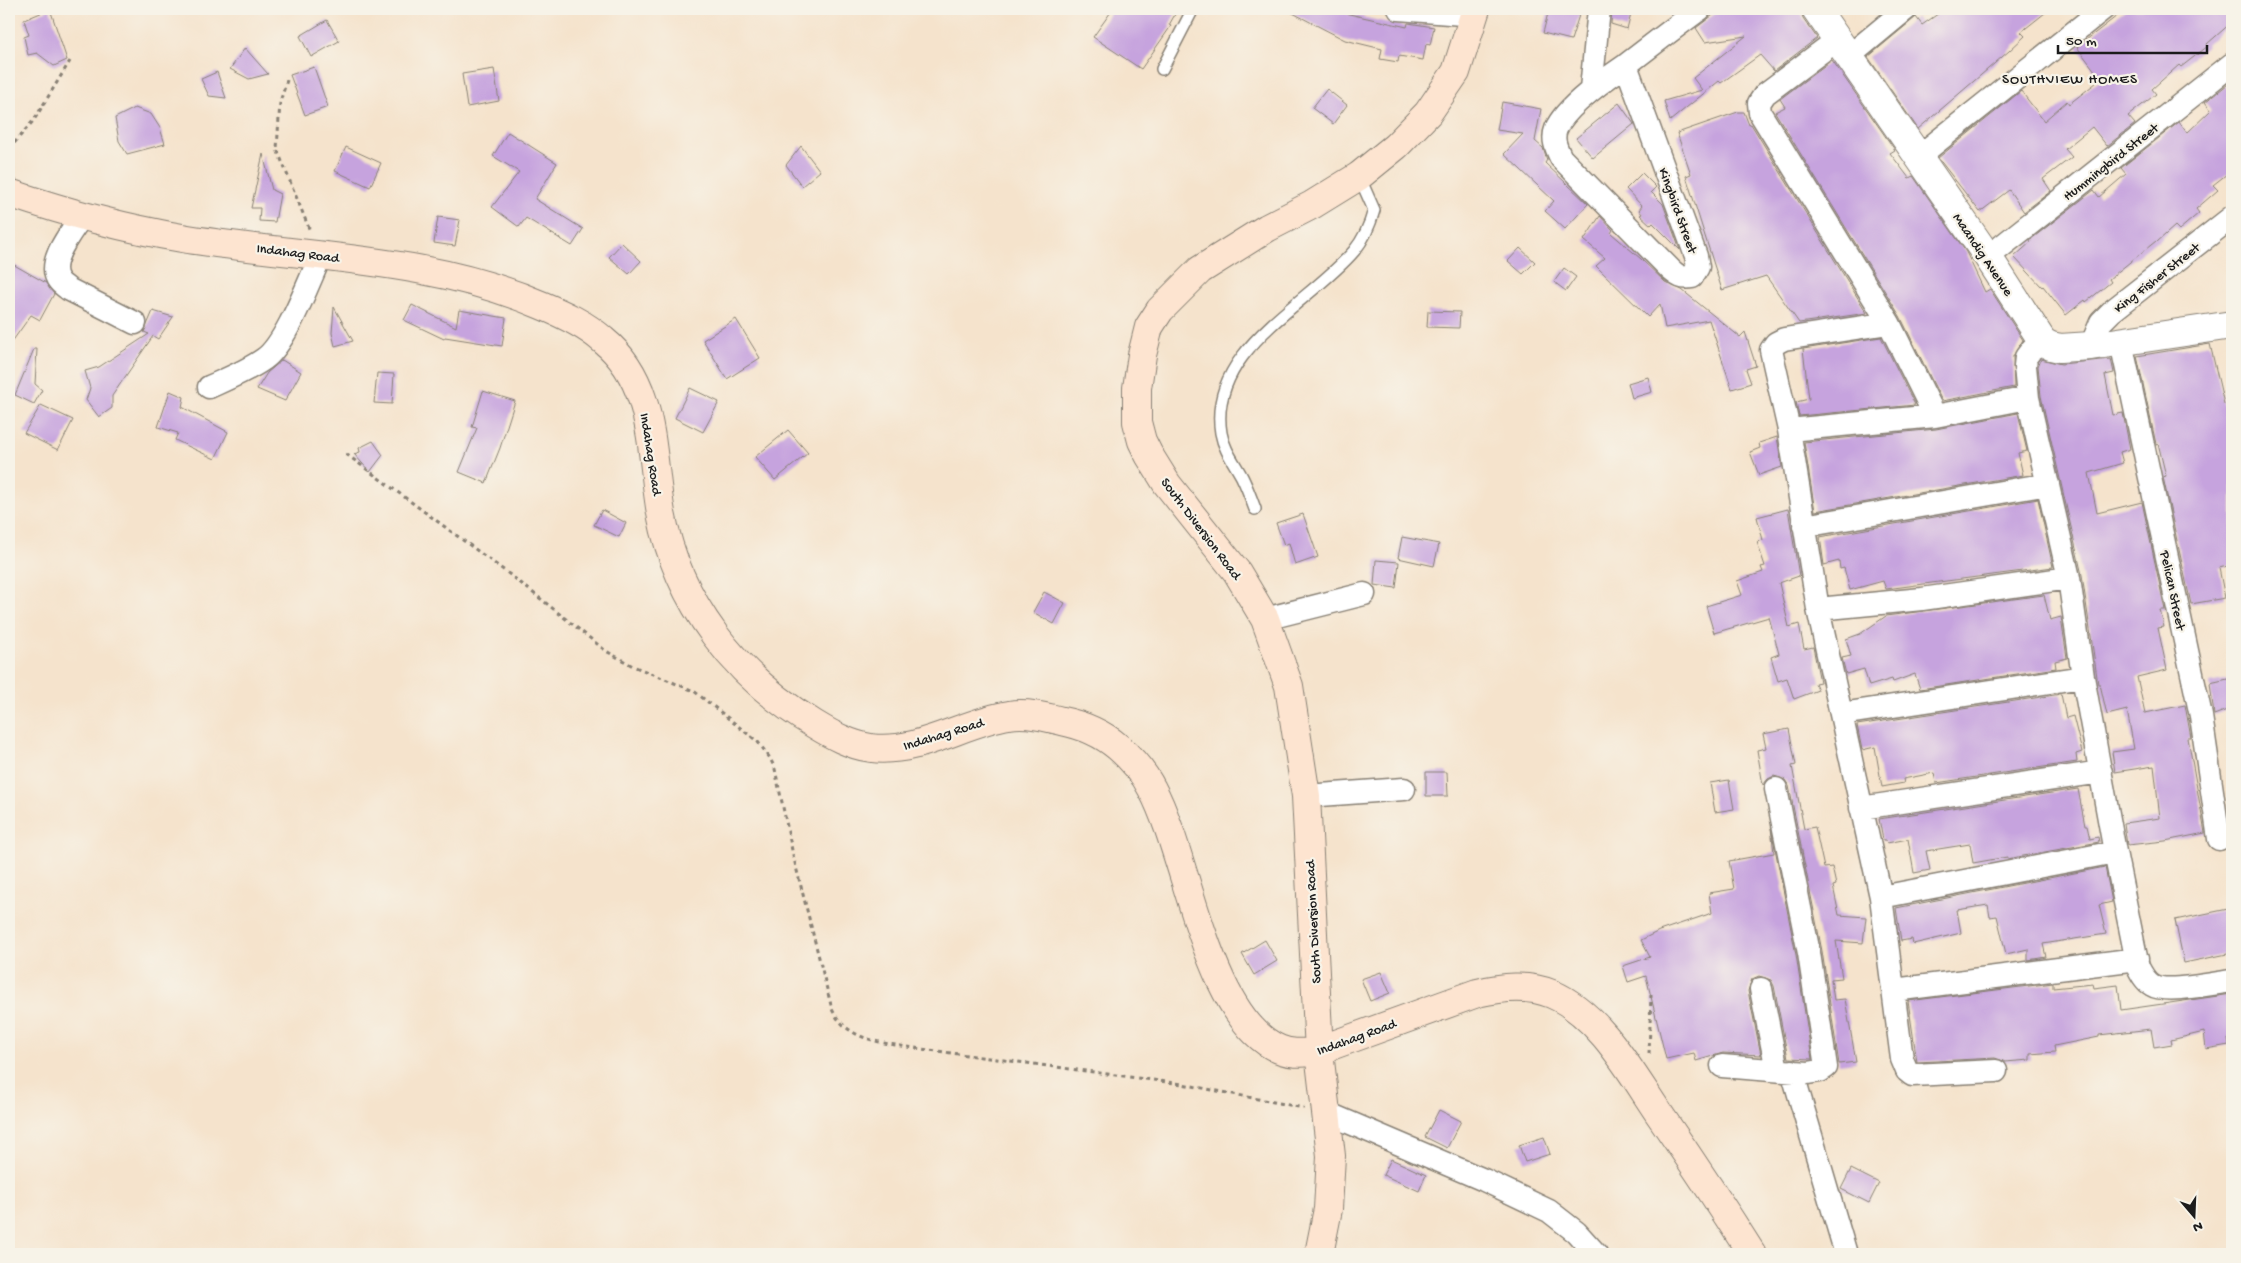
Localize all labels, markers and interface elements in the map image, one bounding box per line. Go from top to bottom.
scale bar [2058,22,2207,54]
text: 50 m [2066,33,2097,51]
district label: SOUTHVIEW HOMES [2002,71,2138,89]
street label: Hummingbird Street [2060,120,2164,205]
street label: Kingbird Street [1653,166,1700,257]
street label: Maandig Avenue [1948,211,2016,301]
street label: King Fisher Street [2111,239,2205,318]
street label: Indahag Road [255,241,342,268]
street label: Indahag Road [635,412,665,499]
street label: South Diversion Road [1156,475,1245,585]
street label: Pelican Street [2155,548,2189,633]
street label: Indahag Road [901,715,988,756]
street label: South Diversion Road [1303,858,1326,984]
street label: Indahag Road [1315,1016,1401,1061]
north arrow [2168,1190,2218,1240]
text: N [2190,1216,2205,1235]

